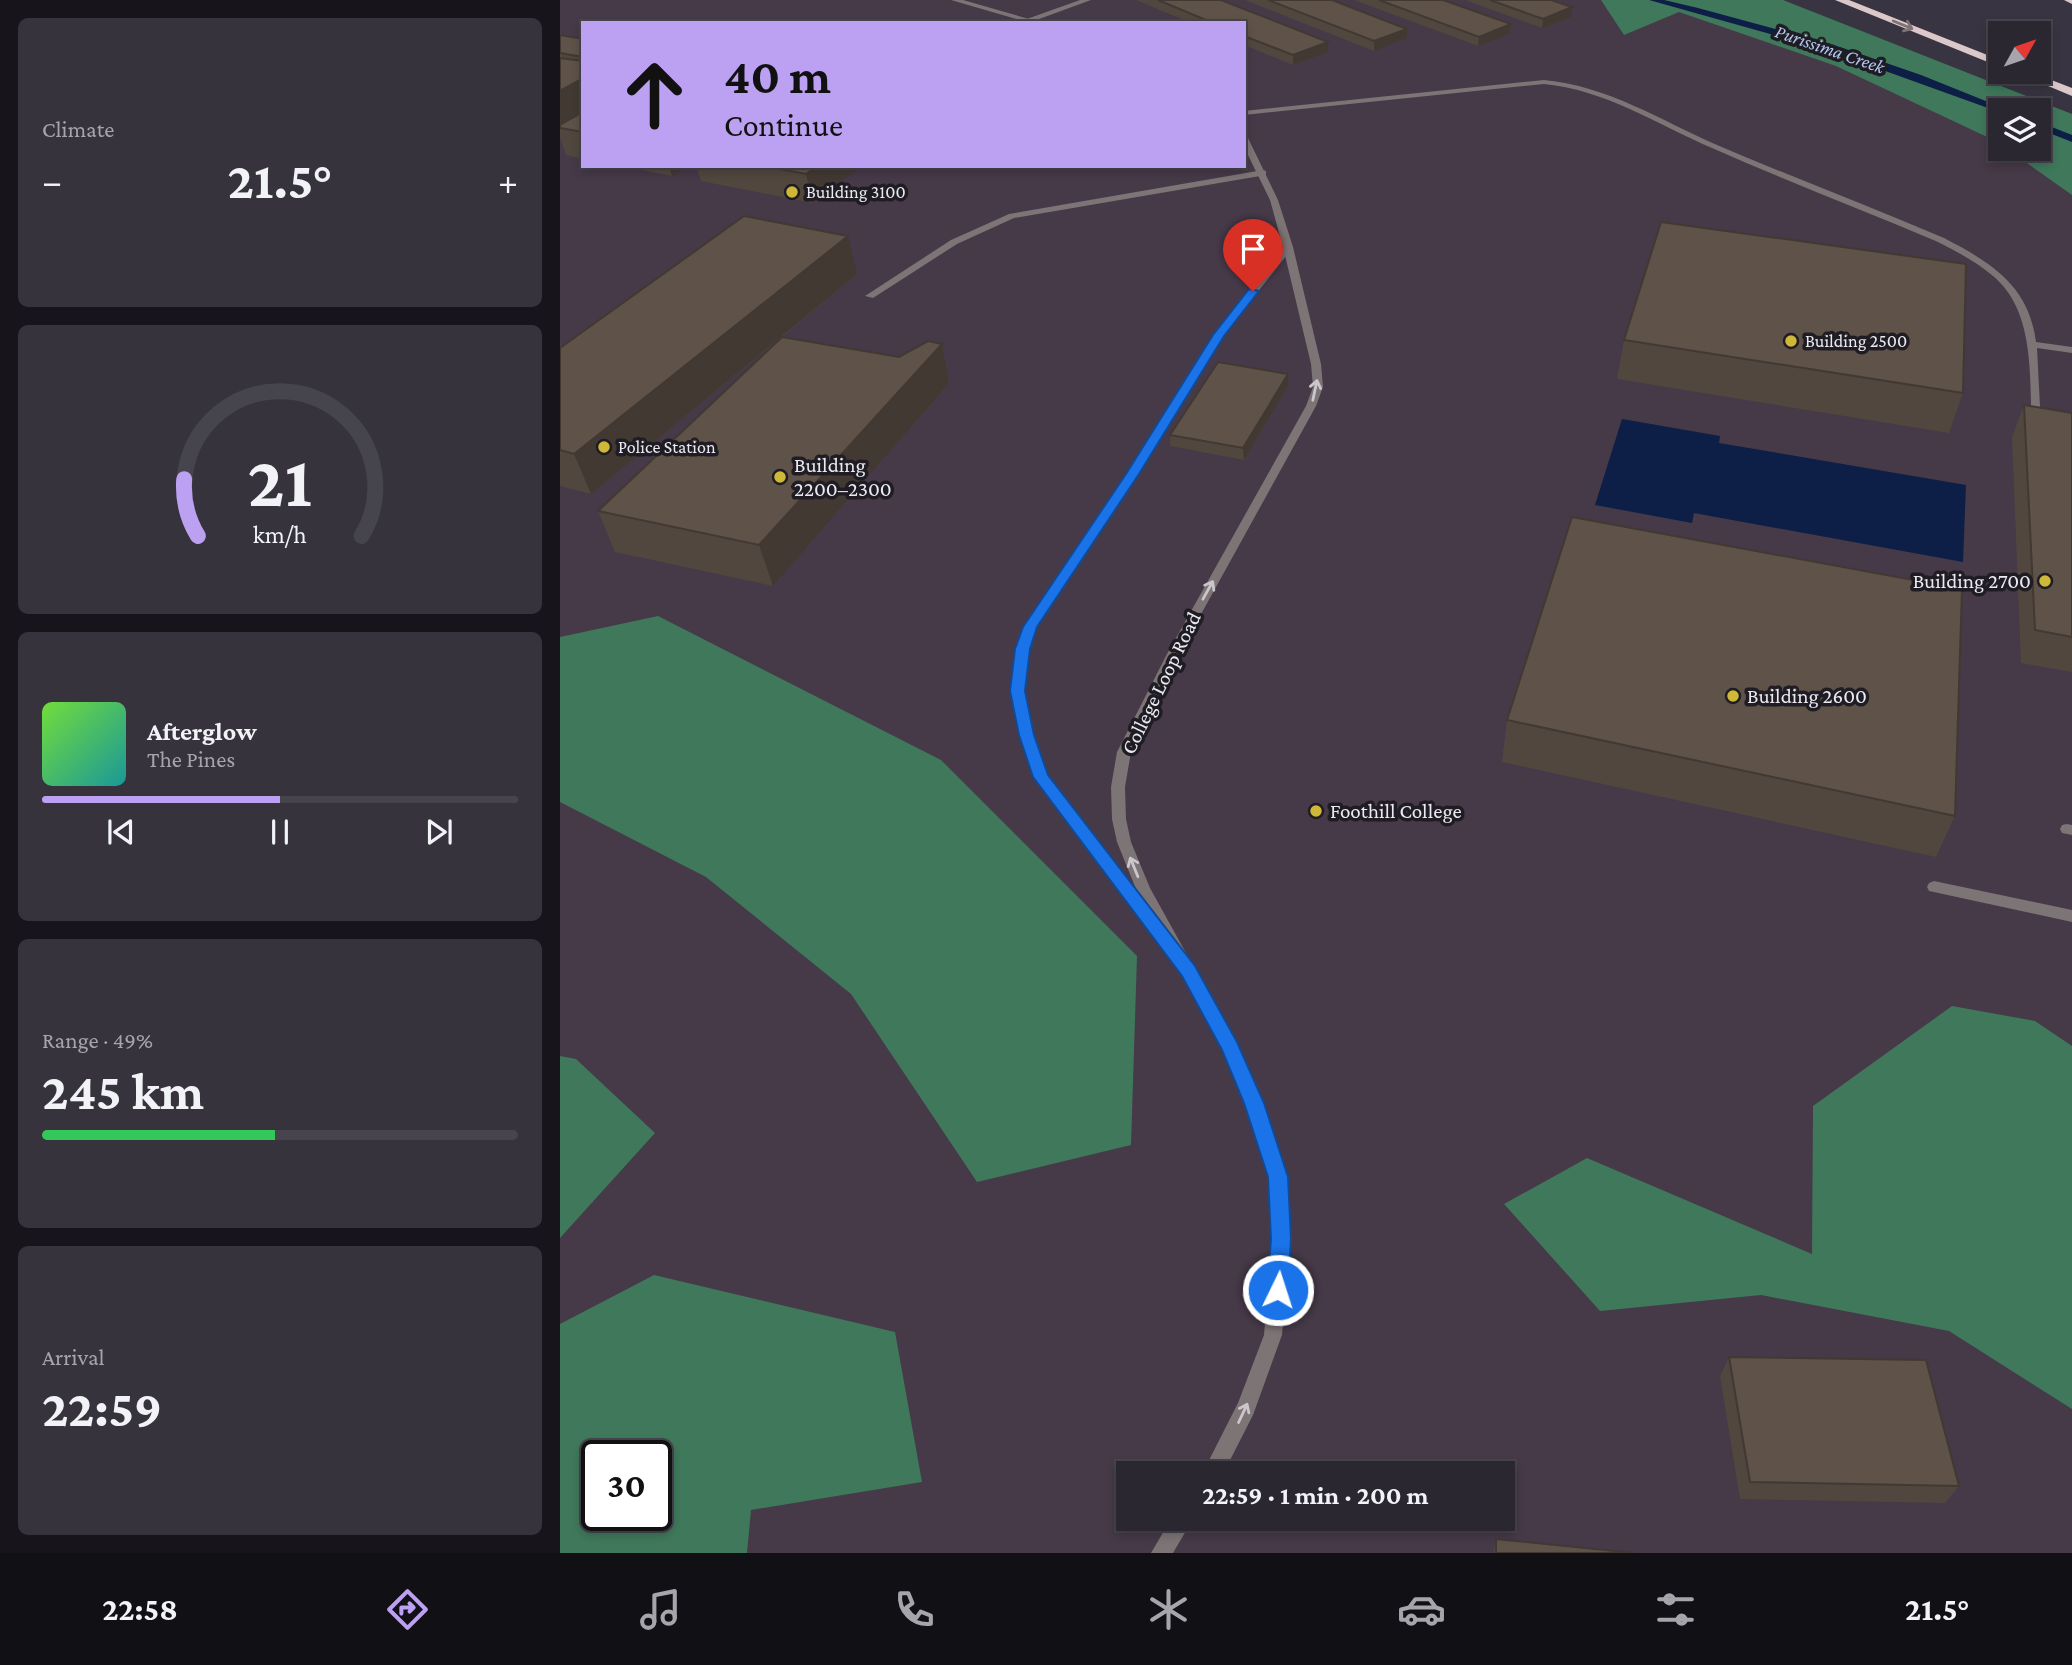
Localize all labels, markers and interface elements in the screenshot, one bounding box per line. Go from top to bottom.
water label: Purissima Creek [1773,20,1888,78]
one-way arrow [1892,20,1914,33]
north arrow [1988,21,2051,84]
map controls [1988,21,2051,161]
icon: ahead [609,49,700,140]
text: 40 m [724,49,831,104]
button: layers [1988,98,2051,161]
text: Continue [724,107,843,143]
text: Climate [42,116,114,142]
text: 21.5° [228,151,333,209]
text: − [42,160,62,202]
text: + [498,160,518,202]
place label: Building 3100 [806,182,906,202]
marker: Building 3100 [784,184,800,200]
pin [1223,219,1283,291]
icon: arrive [1234,230,1272,268]
place label: Building 2500 [1805,331,1907,351]
marker: Building 2500 [1783,333,1799,349]
one-way arrow [1308,379,1322,402]
place label: Police Station [618,437,716,457]
marker: Police Station [596,439,612,455]
text: 21 [248,441,312,522]
place label: Building 2200–2300 [794,453,892,501]
marker: Building 2200–2300 [772,469,788,485]
text: km/h [253,520,307,547]
place label: Building 2700 [1913,569,2031,593]
marker: Building 2700 [2037,573,2053,589]
one-way arrow [1201,580,1215,600]
street label: College Loop Road [1116,608,1206,758]
place label: Building 2600 [1747,684,1867,708]
marker: Building 2600 [1725,688,1741,704]
text: Afterglow [147,717,257,746]
text: The Pines [147,746,235,772]
place label: Foothill College [1330,799,1462,823]
marker: Foothill College [1308,803,1324,819]
icon: previous [102,813,140,851]
icon: pause [261,813,299,851]
icon: next [420,813,458,851]
one-way arrow [1127,857,1140,879]
text: Range · 49% [42,1027,153,1053]
text: 245 km [42,1062,204,1120]
position arrow [1241,1253,1315,1327]
text: Arrival [42,1344,105,1370]
text: 22:59 [42,1379,162,1437]
one-way arrow [1237,1403,1250,1424]
speed limit sign: 30 [581,1440,672,1531]
text: 22:59 · 1 min · 200 m [1202,1481,1429,1510]
icon: directions [383,1585,432,1634]
icon: music [636,1585,685,1634]
icon: phone [890,1585,939,1634]
icon: climate [1144,1585,1193,1634]
icon: car [1397,1585,1446,1634]
icon: filters [1651,1585,1700,1634]
text: 22:58 [102,1591,178,1627]
text: 21.5° [1905,1591,1970,1627]

